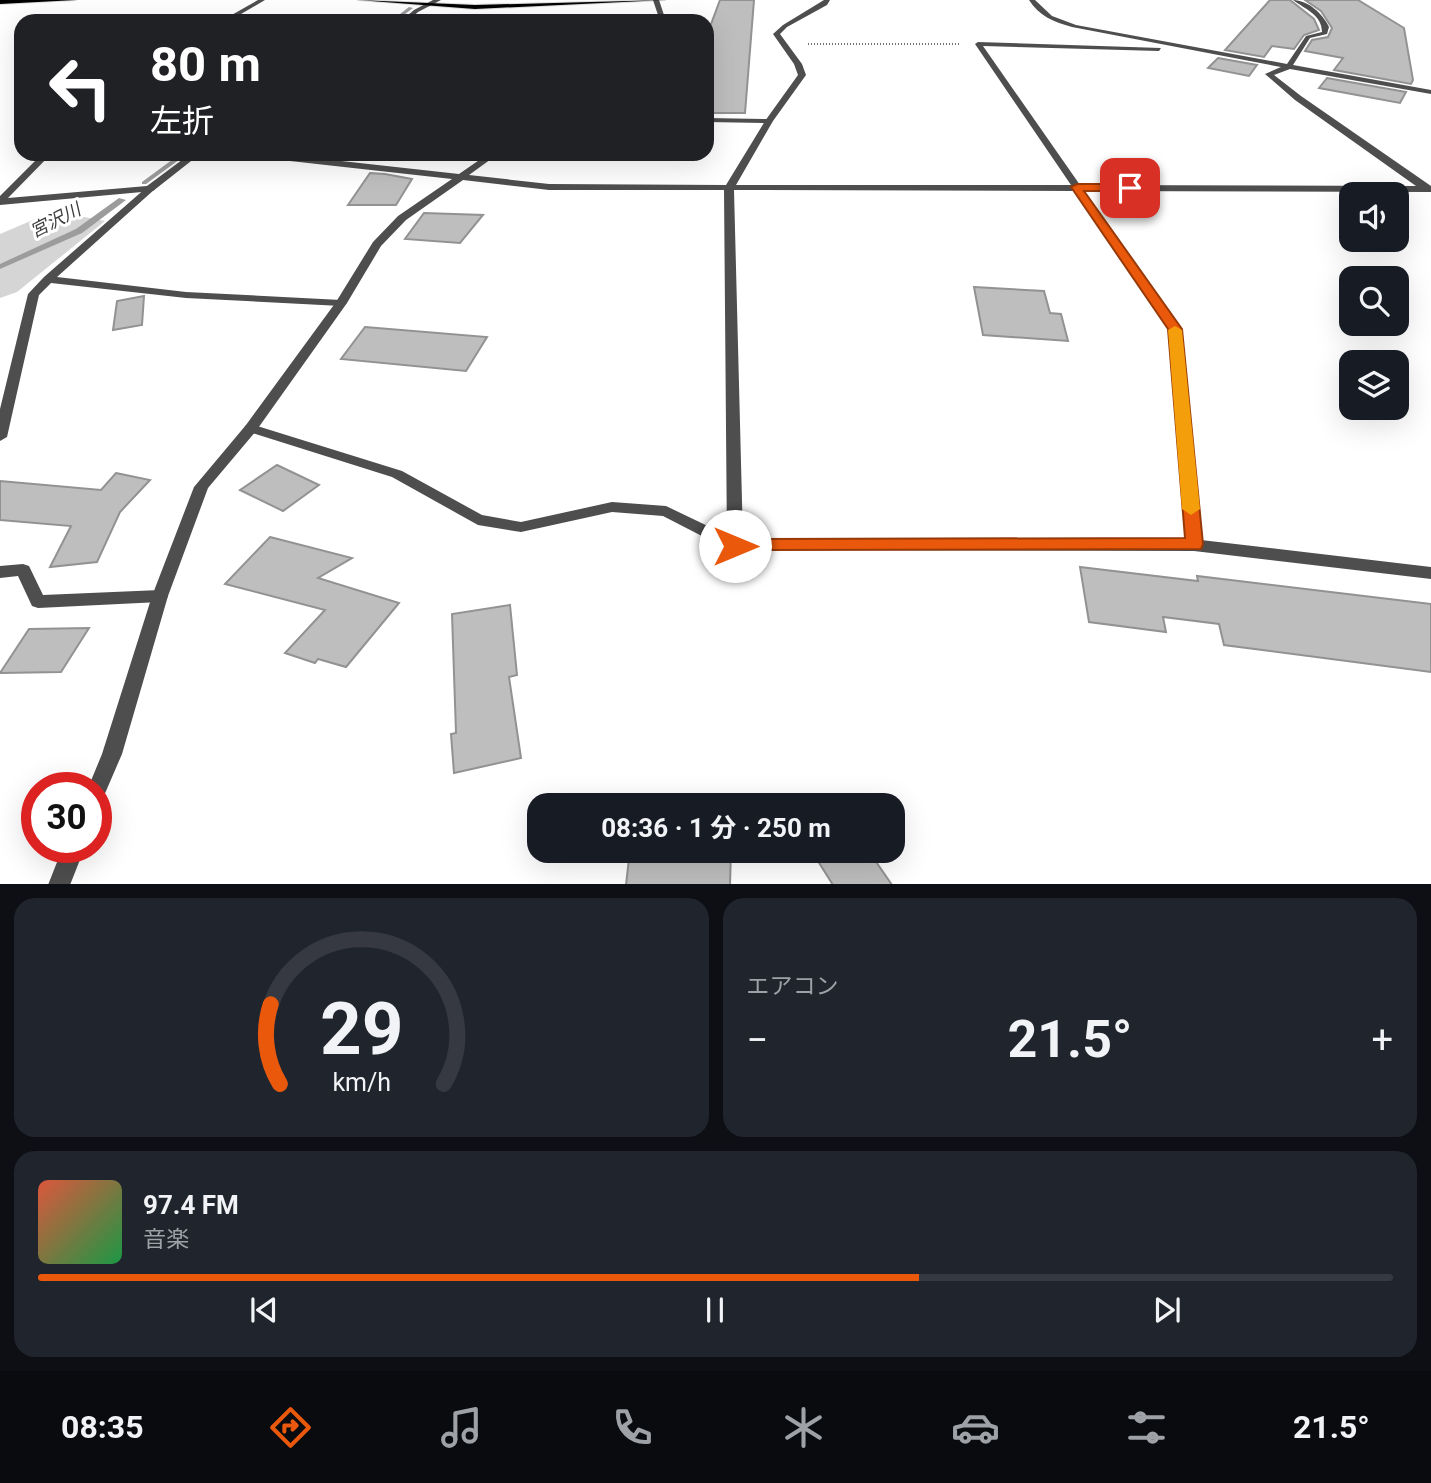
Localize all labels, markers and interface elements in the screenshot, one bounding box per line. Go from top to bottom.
text: 80 m [150,36,261,93]
icon: left [35,42,126,133]
text: 左折 [150,102,214,140]
pin [1100,158,1160,218]
icon: arrive [1111,169,1149,207]
map controls [1339,182,1409,420]
button: sound [1339,182,1409,252]
water label: 宮沢川 [26,197,86,242]
button: search [1339,266,1409,336]
button: layers [1339,350,1409,420]
position arrow [698,509,772,583]
speed limit sign: 30 [21,772,112,863]
text: 08:36 · 1 分 · 250 m [601,813,831,843]
text: エアコン [747,973,839,1000]
text: 29 [319,986,403,1072]
text: 21.5° [1007,1009,1132,1070]
text: − [747,1018,768,1062]
text: + [1371,1018,1393,1062]
text: km/h [332,1067,391,1096]
text: 97.4 FM [143,1190,239,1220]
text: 音楽 [143,1226,189,1253]
icon: previous [245,1291,283,1329]
icon: pause [696,1291,734,1329]
icon: next [1148,1291,1186,1329]
icon: directions [266,1403,315,1452]
icon: music [437,1403,486,1452]
icon: phone [608,1403,657,1452]
icon: climate [779,1403,828,1452]
icon: car [951,1403,1000,1452]
icon: filters [1122,1403,1171,1452]
text: 08:35 [61,1408,144,1446]
text: 21.5° [1293,1408,1370,1446]

